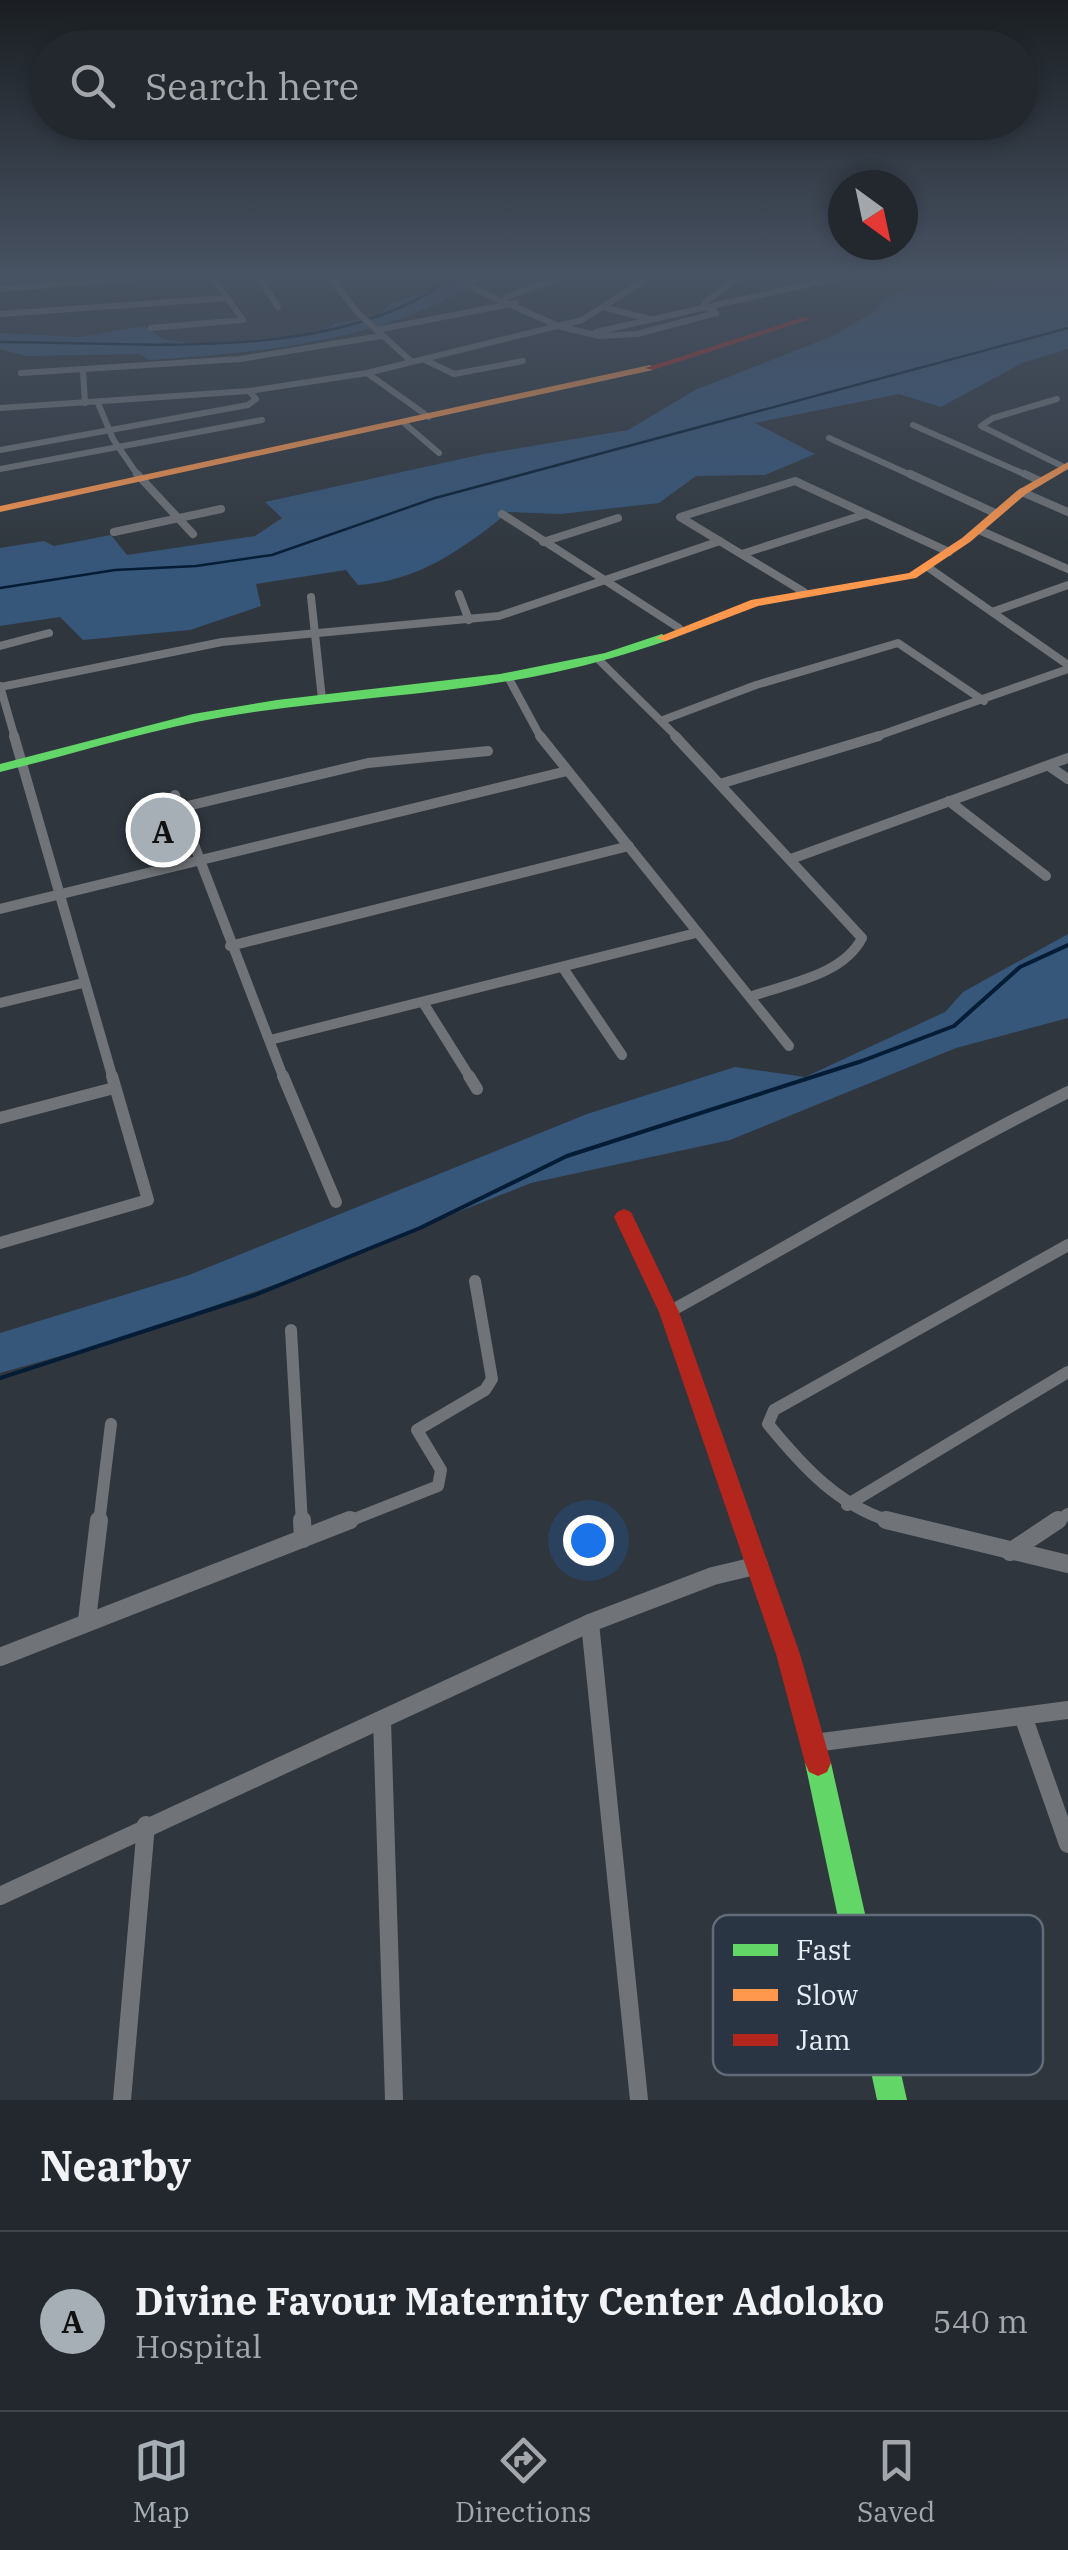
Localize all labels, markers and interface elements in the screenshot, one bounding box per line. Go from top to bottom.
search box [30,30,1038,140]
icon: search [65,58,120,113]
text: Search here [145,61,359,110]
north arrow [828,170,918,260]
pin: A [130,792,196,868]
your location [563,1515,614,1566]
legend [713,1915,1043,2075]
text: Fast [796,1931,851,1968]
text: Slow [796,1976,858,2013]
text: Jam [796,2021,851,2058]
text: Nearby [40,2138,191,2193]
text: Divine Favour Maternity Center Adoloko [135,2276,884,2325]
text: A [61,2300,84,2342]
text: 540 m [932,2300,1028,2342]
text: Hospital [135,2325,262,2367]
tab: Map [133,2433,190,2530]
tab: Directions [455,2433,592,2530]
tab: Saved [857,2433,935,2530]

